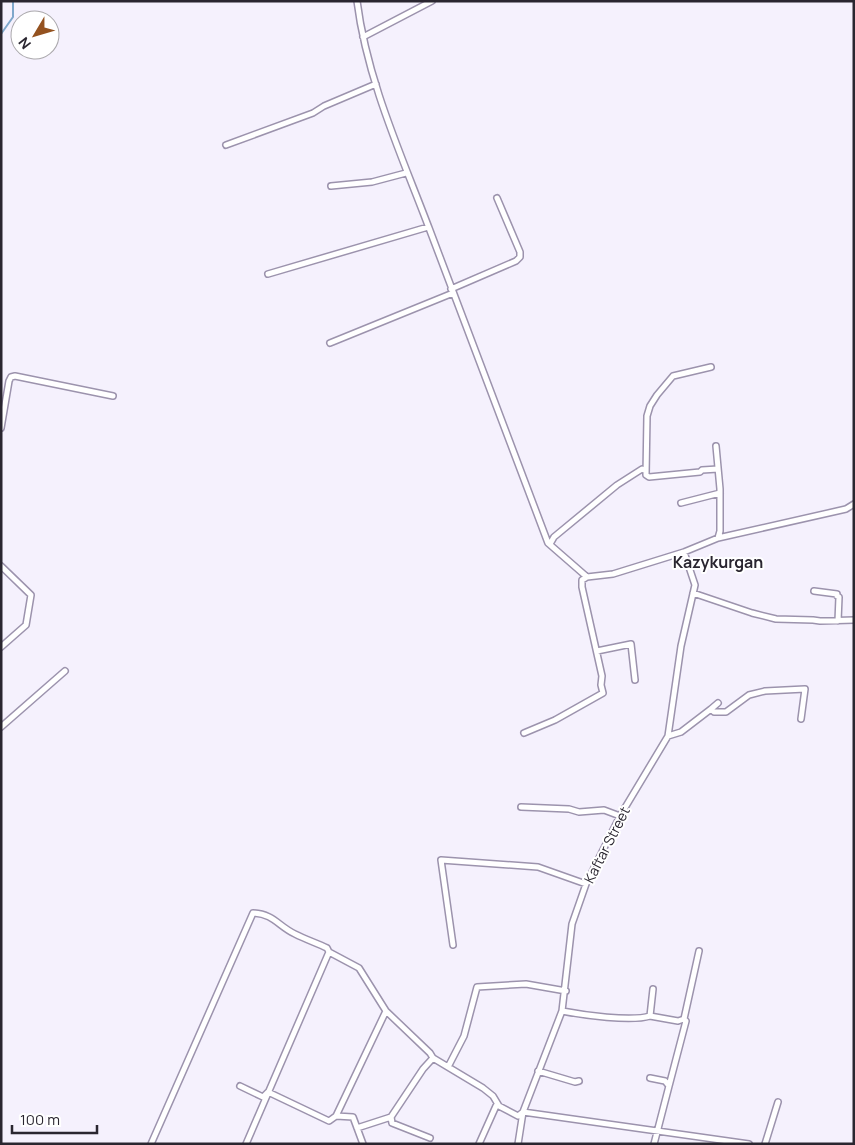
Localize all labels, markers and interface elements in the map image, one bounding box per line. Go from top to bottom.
north arrow [10,10,60,60]
text: N [14,33,35,53]
district label: Kazykurgan [673,551,763,573]
street label: Kaftar Street [579,803,634,886]
scale bar [12,1102,98,1134]
text: 100 m [20,1109,60,1130]

